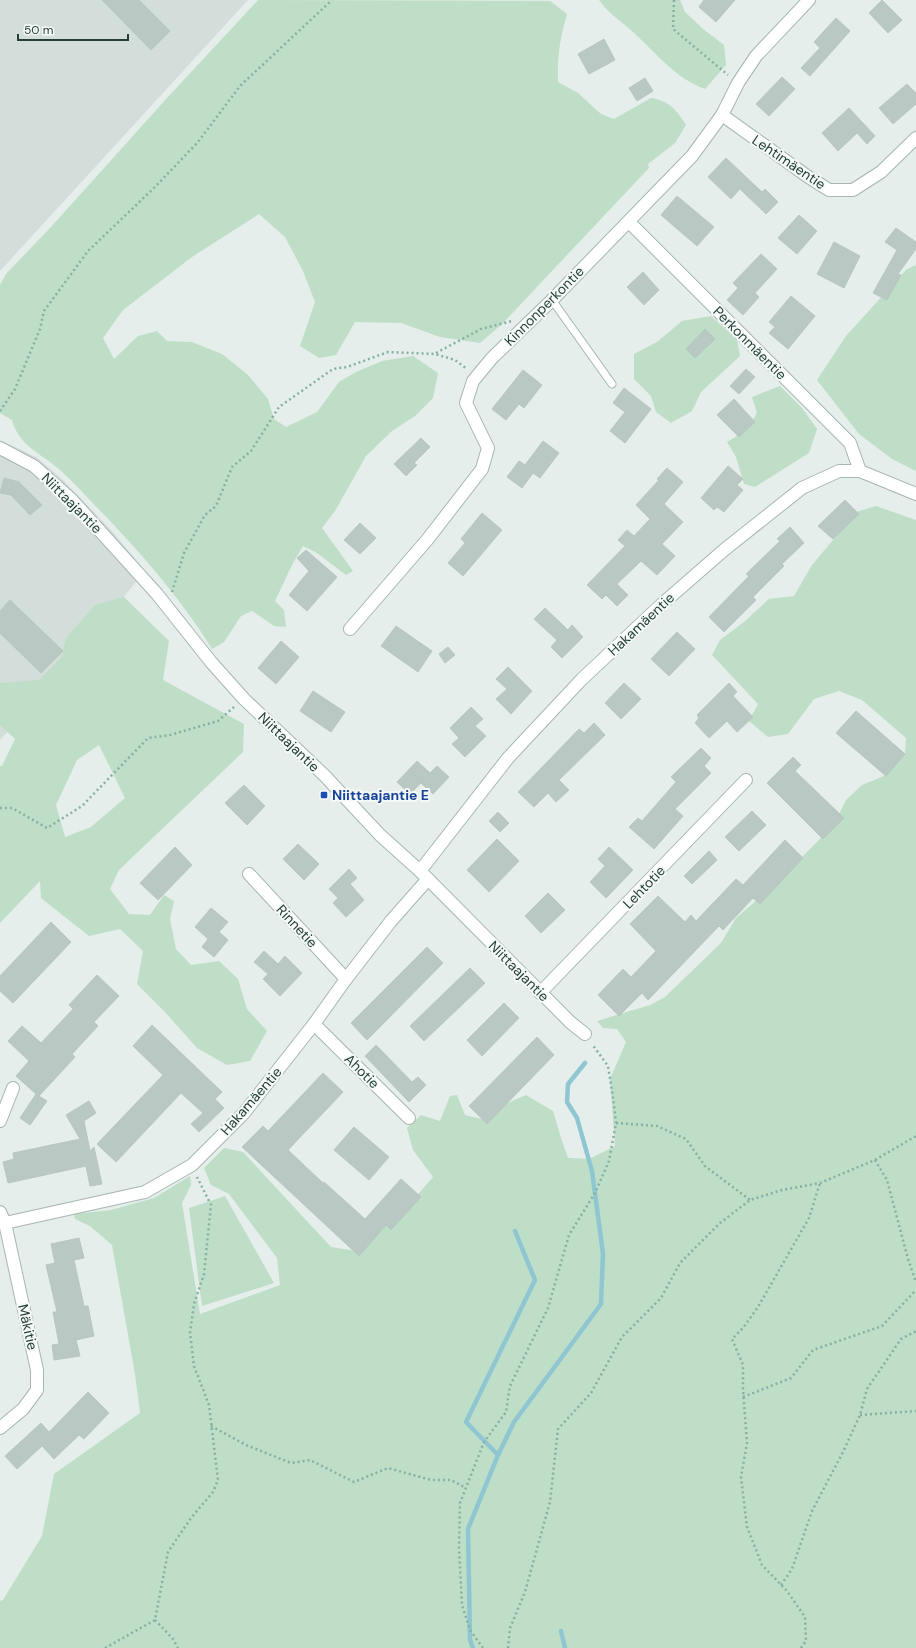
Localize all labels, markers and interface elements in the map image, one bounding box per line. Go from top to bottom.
scale bar [18,16,128,42]
text: 50 m [24,22,53,38]
street label: Lehtimäentie [749,131,829,193]
street label: Kinnonperkontie [500,262,588,350]
street label: Perkonmäentie [709,302,791,384]
street label: Niittaajantie [38,469,106,537]
street label: Hakamäentie [604,589,678,659]
street label: Niittaajantie [255,708,323,776]
place label: Niittaajantie E [332,786,429,804]
marker: Niittaajantie E [319,790,329,800]
street label: Lehtotie [619,862,669,912]
street label: Rinnetie [273,901,321,951]
street label: Niittaajantie [485,937,553,1005]
street label: Ahotie [341,1050,383,1092]
street label: Hakamäentie [216,1063,286,1139]
street label: Mäkitie [14,1302,42,1352]

